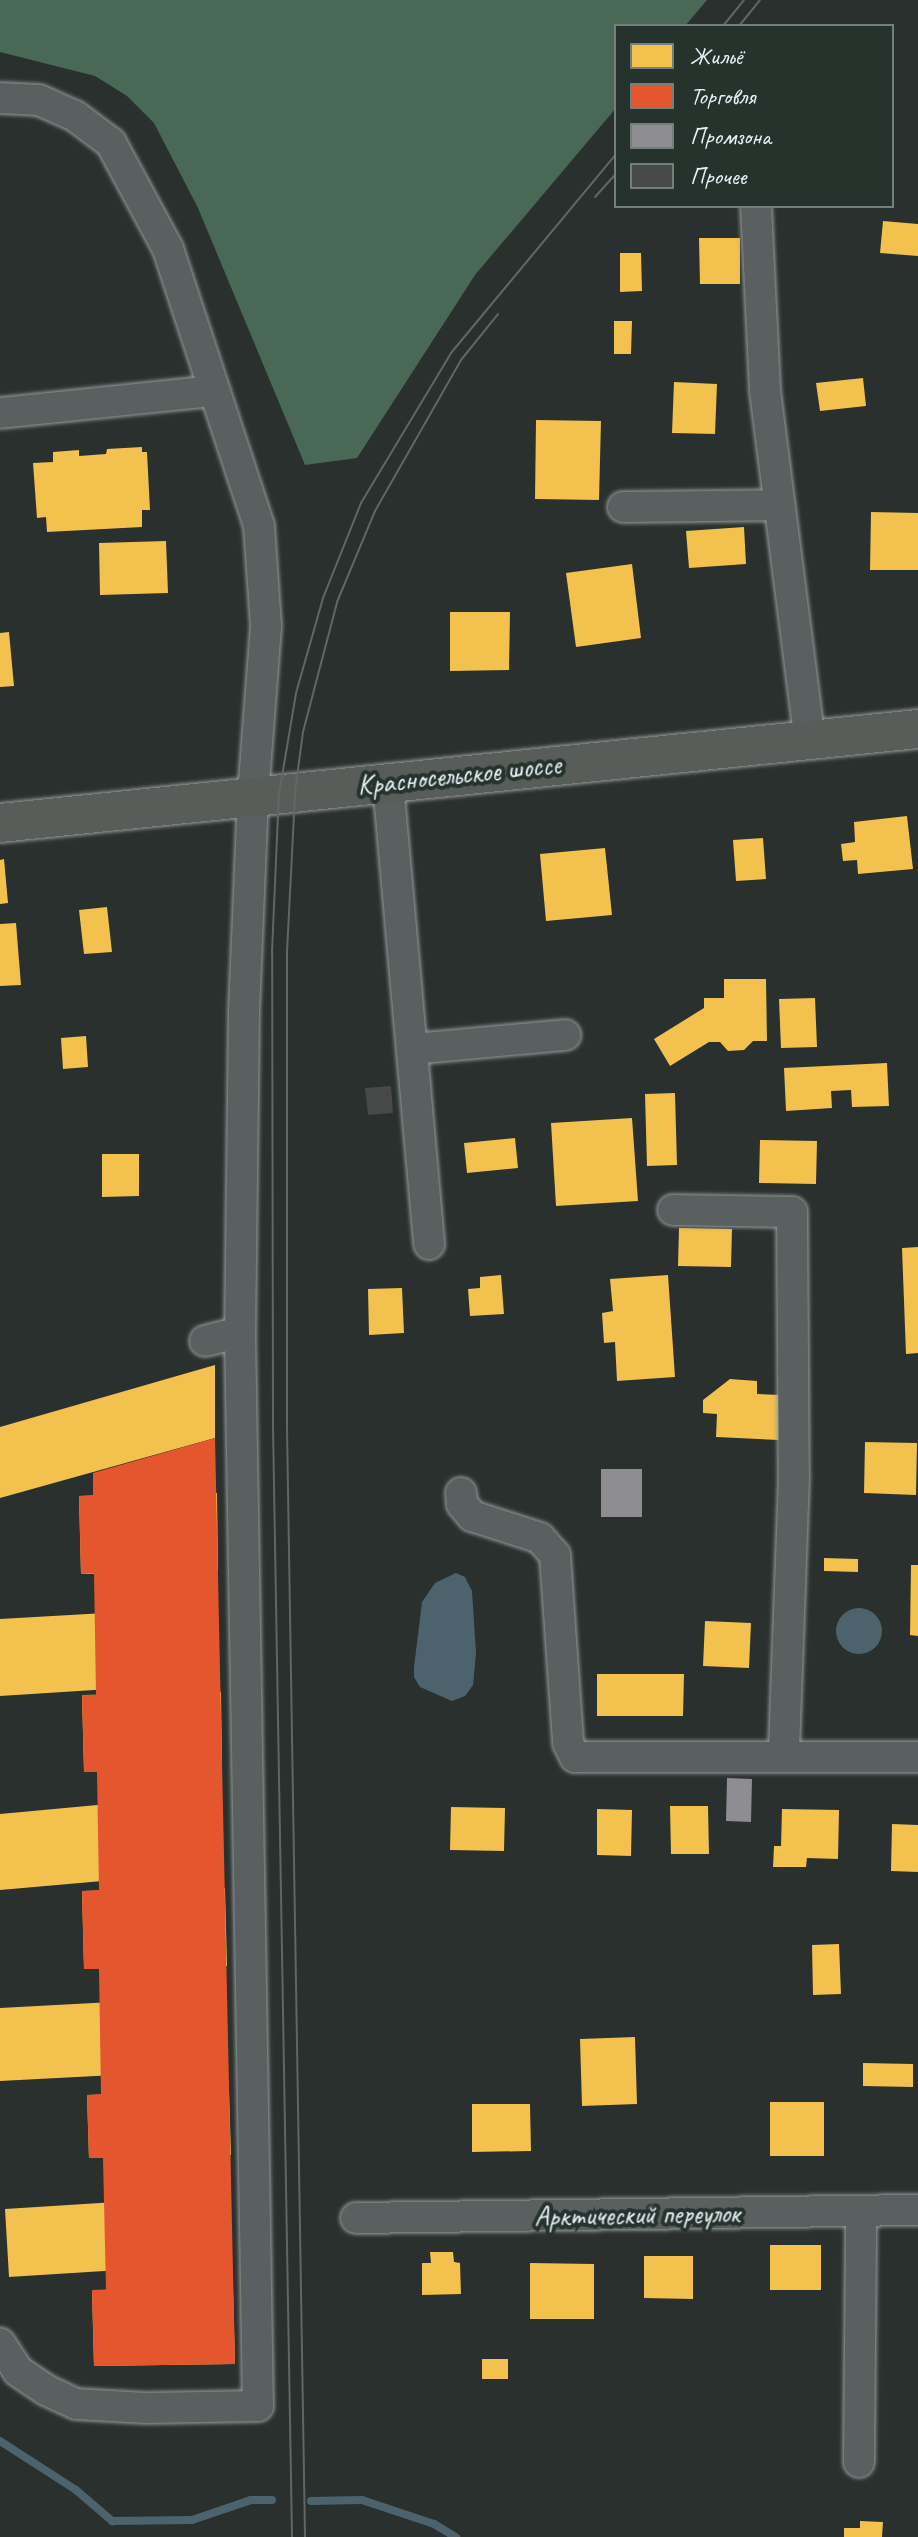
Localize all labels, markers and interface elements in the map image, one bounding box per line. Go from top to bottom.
legend [614,24,894,208]
text: Жильё [690,41,742,71]
text: Торговля [690,81,755,111]
text: Промзона [690,121,771,151]
text: Прочее [690,161,746,191]
street label: Красносельское шоссе [355,748,563,802]
street label: Арктический переулок [534,2196,740,2234]

